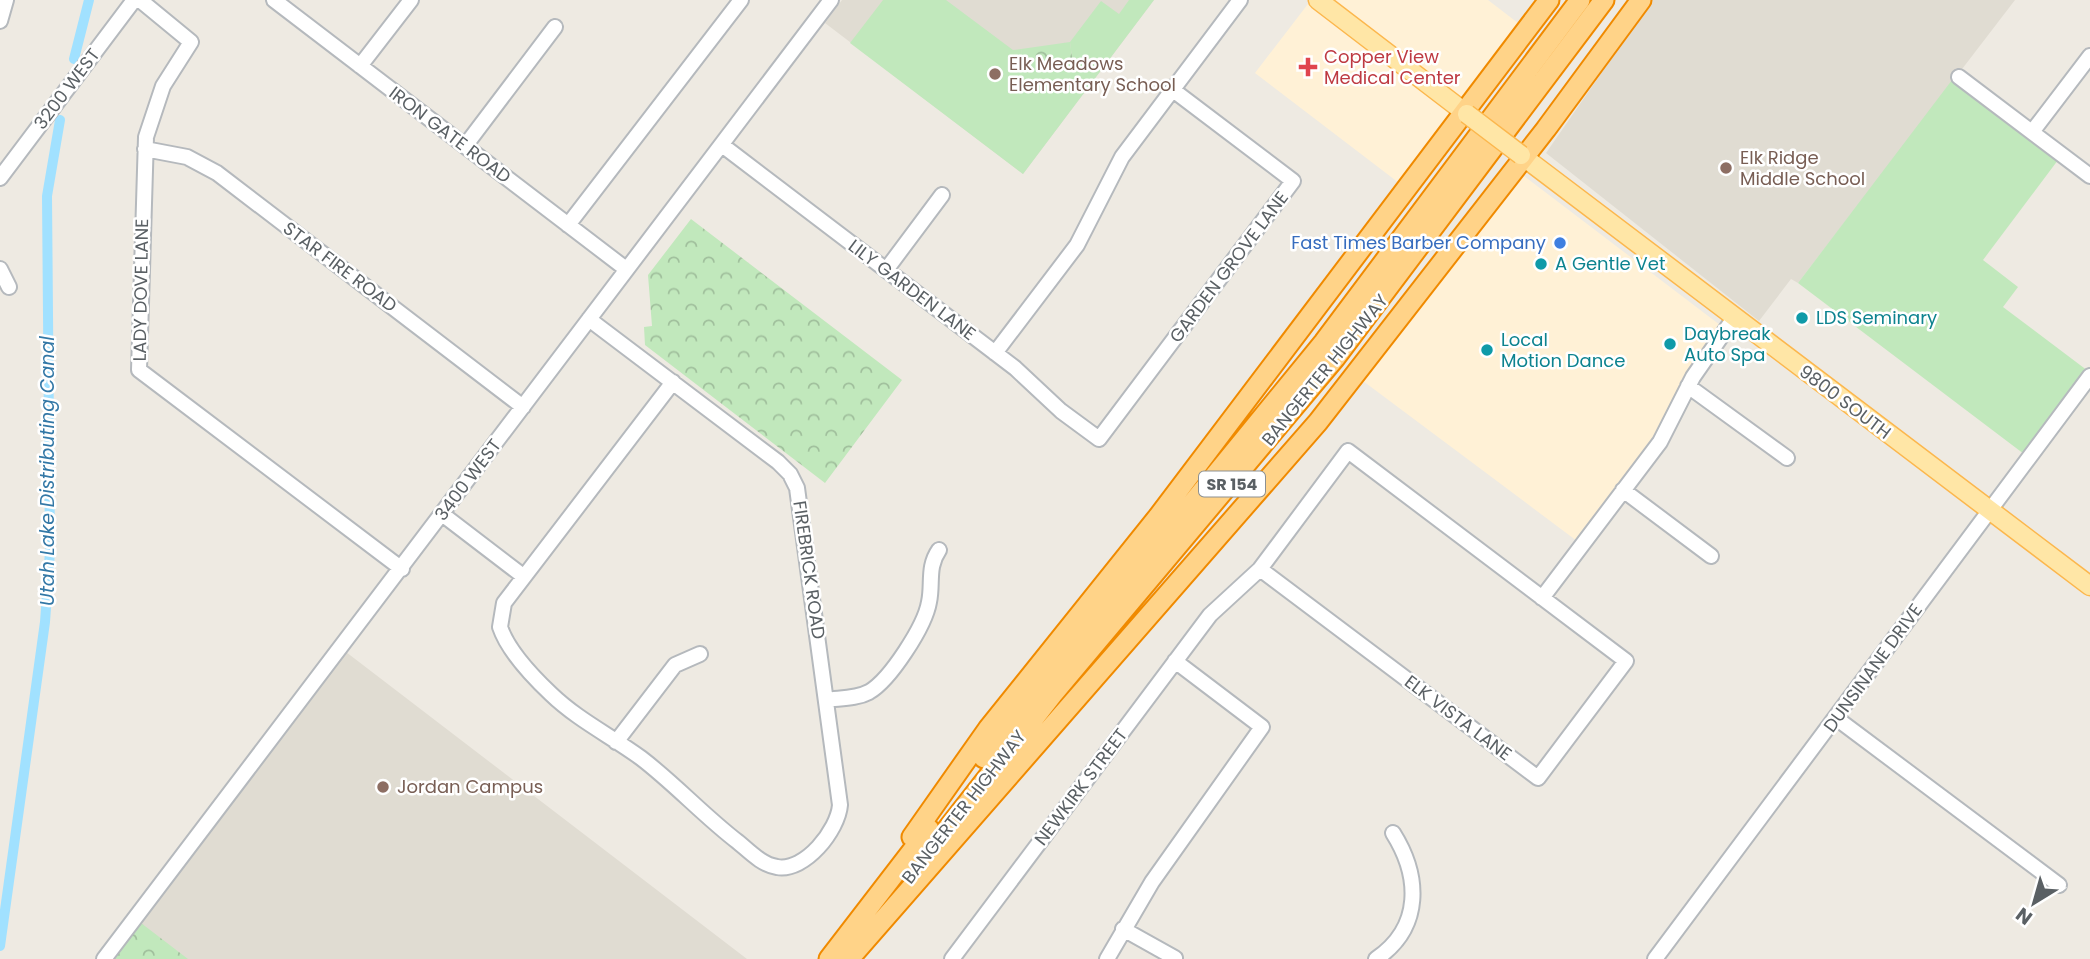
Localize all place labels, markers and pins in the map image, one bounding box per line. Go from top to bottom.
place label: Copper View Medical Center [1324,44,1461,90]
place label: Elk Meadows Elementary School [1009,51,1176,97]
marker: Copper View Medical Center [1298,57,1318,77]
marker: Elk Meadows Elementary School [987,66,1003,82]
place label: Elk Ridge Middle School [1740,145,1865,191]
marker: Elk Ridge Middle School [1718,160,1734,176]
place label: Fast Times Barber Company [1291,230,1546,255]
marker: Fast Times Barber Company [1552,235,1568,251]
place label: A Gentle Vet [1555,251,1665,276]
marker: A Gentle Vet [1533,256,1549,272]
place label: LDS Seminary [1816,305,1937,330]
marker: LDS Seminary [1794,310,1810,326]
place label: Daybreak Auto Spa [1684,321,1771,367]
place label: Local Motion Dance [1501,327,1625,373]
marker: Daybreak Auto Spa [1662,336,1678,352]
marker: Local Motion Dance [1479,342,1495,358]
place label: Jordan Campus [397,774,543,799]
marker: Jordan Campus [375,779,391,795]

